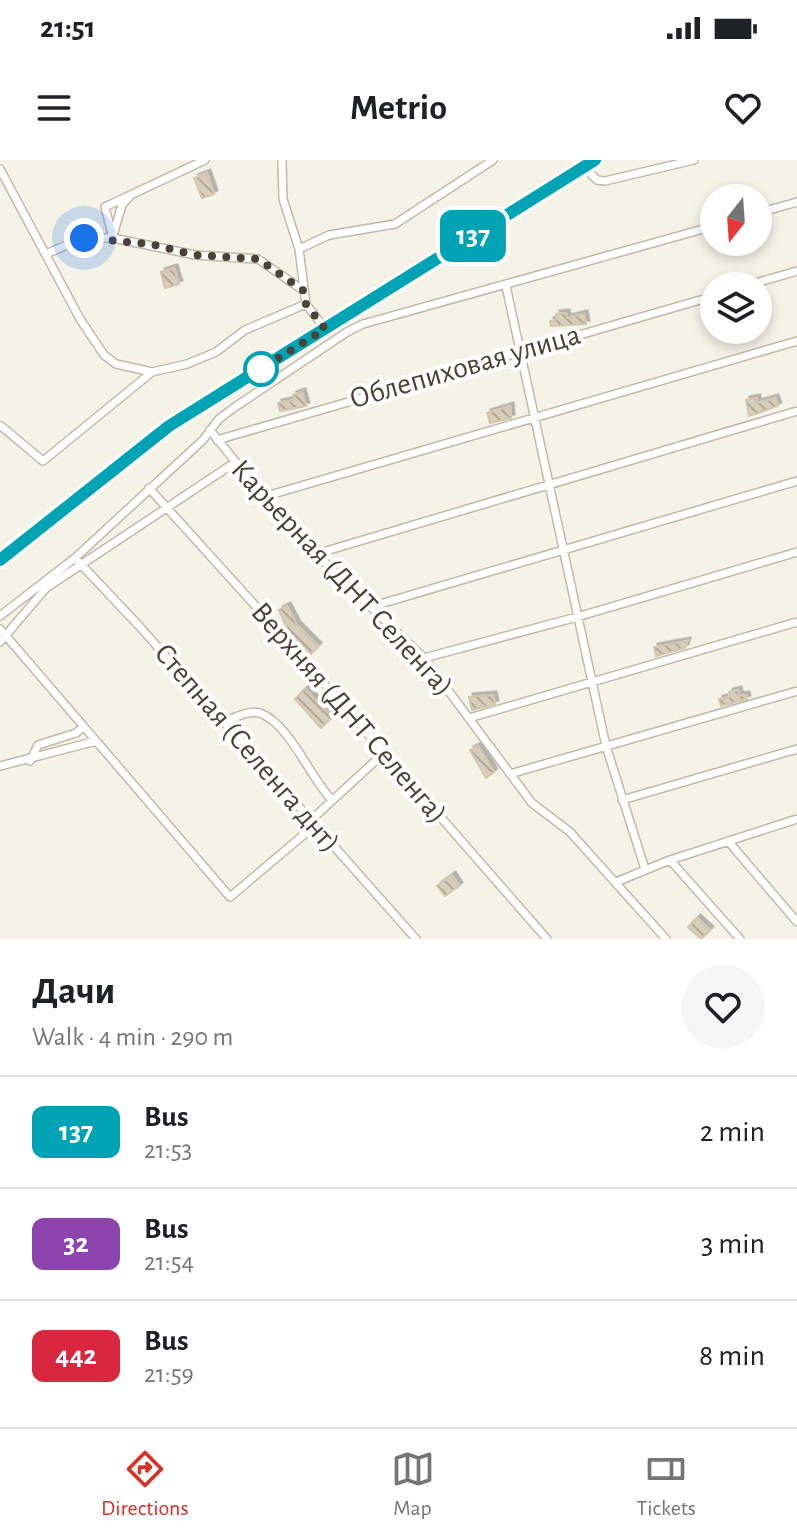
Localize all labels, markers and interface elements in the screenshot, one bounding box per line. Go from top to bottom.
text: 21:51 [40,13,96,43]
icon: menu [32,86,76,130]
icon: heart [721,86,765,130]
text: Metrio [350,90,447,126]
north arrow [700,184,772,256]
map controls [700,184,772,344]
line badge: 137 [427,210,519,262]
your location [64,218,104,258]
text: 137 [456,222,490,250]
button: layers [700,272,772,344]
street label: Облепиховая улица [346,320,584,414]
unlabelled marker [244,352,278,386]
street label: Карьерная (ДНТ Селенга) [225,454,459,702]
street label: Верхняя (ДНТ Селенга) [245,597,453,829]
street label: Степная (Селенга днт) [148,638,346,858]
button: heart [681,965,765,1049]
text: Дачи [32,973,115,1011]
text: Walk · 4 min · 290 m [32,1024,233,1050]
text: Bus [144,1102,189,1132]
text: 2 min [700,1117,765,1147]
text: 137 [59,1118,93,1146]
text: 21:53 [144,1137,192,1163]
text: Bus [144,1214,189,1244]
text: 3 min [701,1229,765,1259]
text: 32 [63,1230,89,1258]
text: 21:54 [144,1249,194,1275]
text: Bus [144,1326,189,1356]
text: 8 min [699,1341,765,1371]
text: 442 [55,1342,97,1370]
text: 21:59 [144,1361,194,1387]
tab: Directions [101,1447,189,1521]
tab: Map [391,1447,435,1521]
tab: Tickets [636,1447,696,1521]

